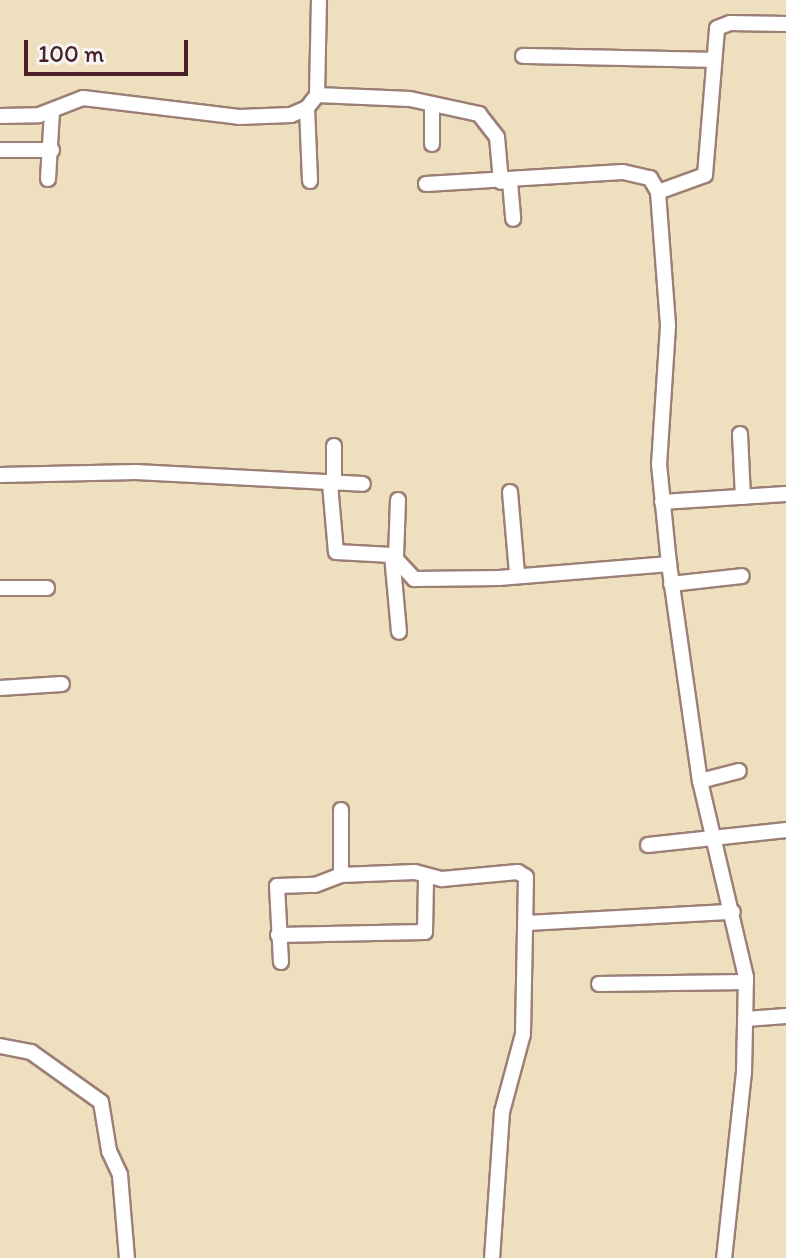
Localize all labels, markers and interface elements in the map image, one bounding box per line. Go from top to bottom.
scale bar [28,24,192,74]
text: 100 m [38,39,104,68]

